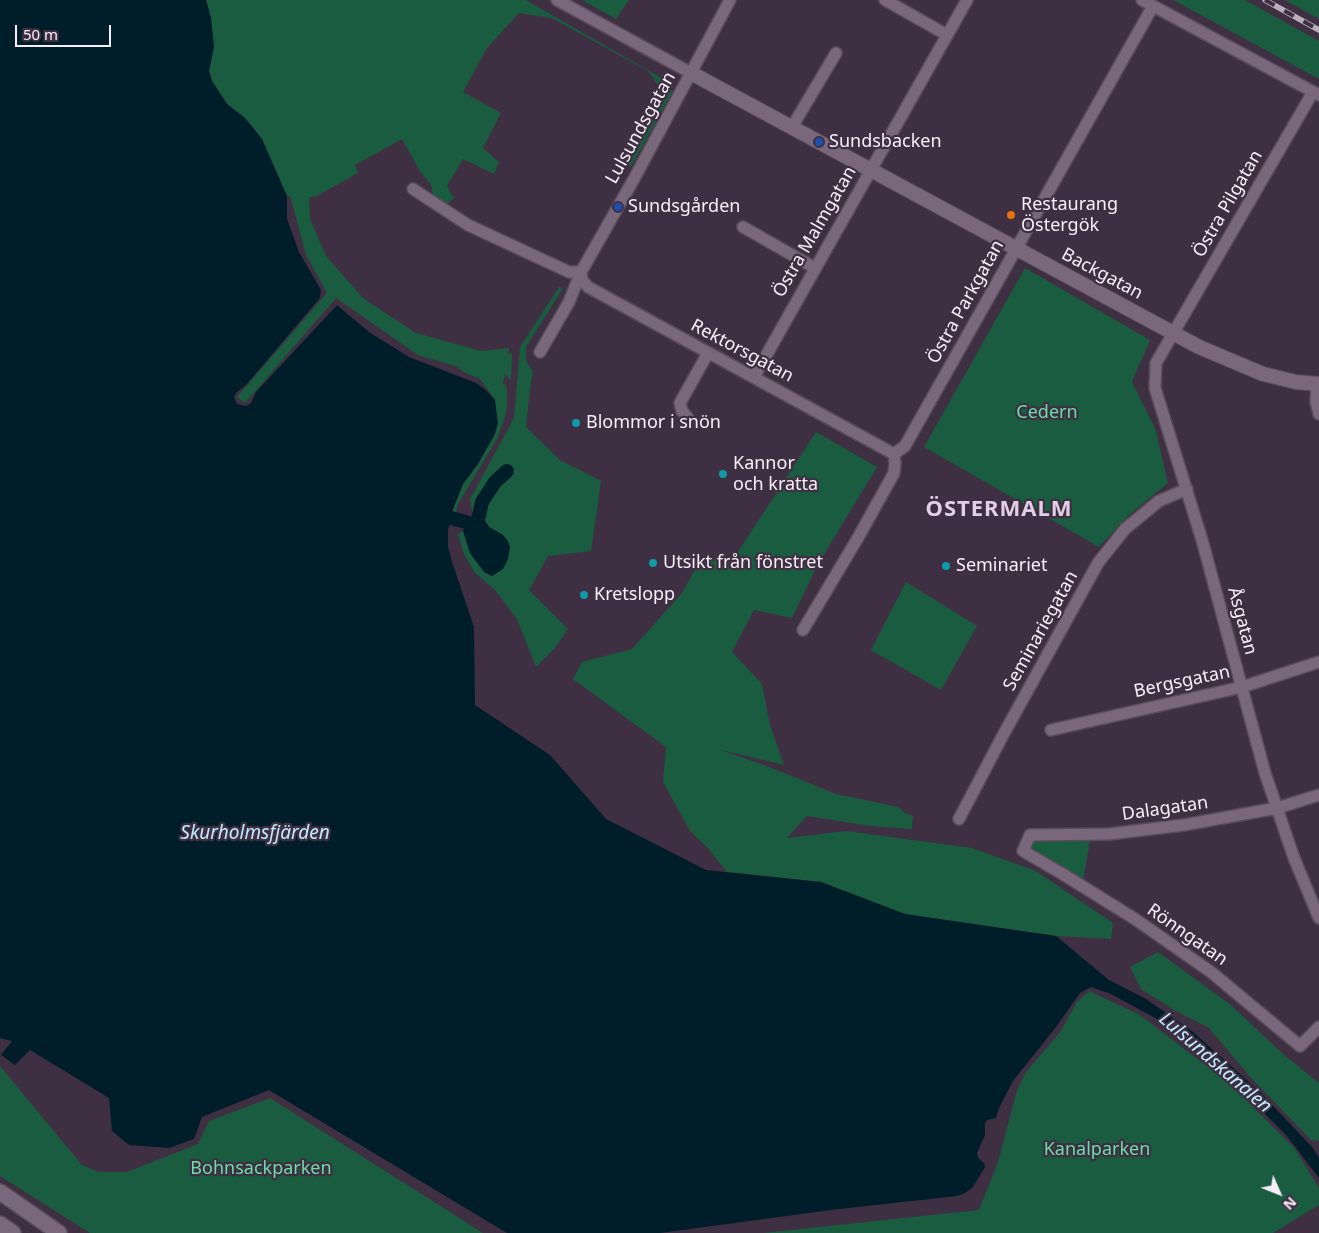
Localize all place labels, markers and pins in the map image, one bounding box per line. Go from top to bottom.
place label: Sundsbacken [829,131,942,153]
marker: Sundsbacken [813,136,825,148]
place label: Restaurang Östergök [1021,194,1118,236]
place label: Sundsgården [628,196,740,218]
marker: Sundsgården [612,201,624,213]
marker: Restaurang Östergök [1005,209,1017,221]
place label: Blommor i snön [586,412,721,434]
marker: Blommor i snön [570,417,582,429]
place label: Kannor och kratta [733,453,818,496]
marker: Kannor och kratta [717,468,729,480]
place label: Utsikt från fönstret [663,552,823,574]
place label: Seminariet [956,555,1047,577]
marker: Utsikt från fönstret [647,557,659,569]
marker: Seminariet [940,560,952,572]
place label: Kretslopp [594,584,675,606]
marker: Kretslopp [578,589,590,601]

